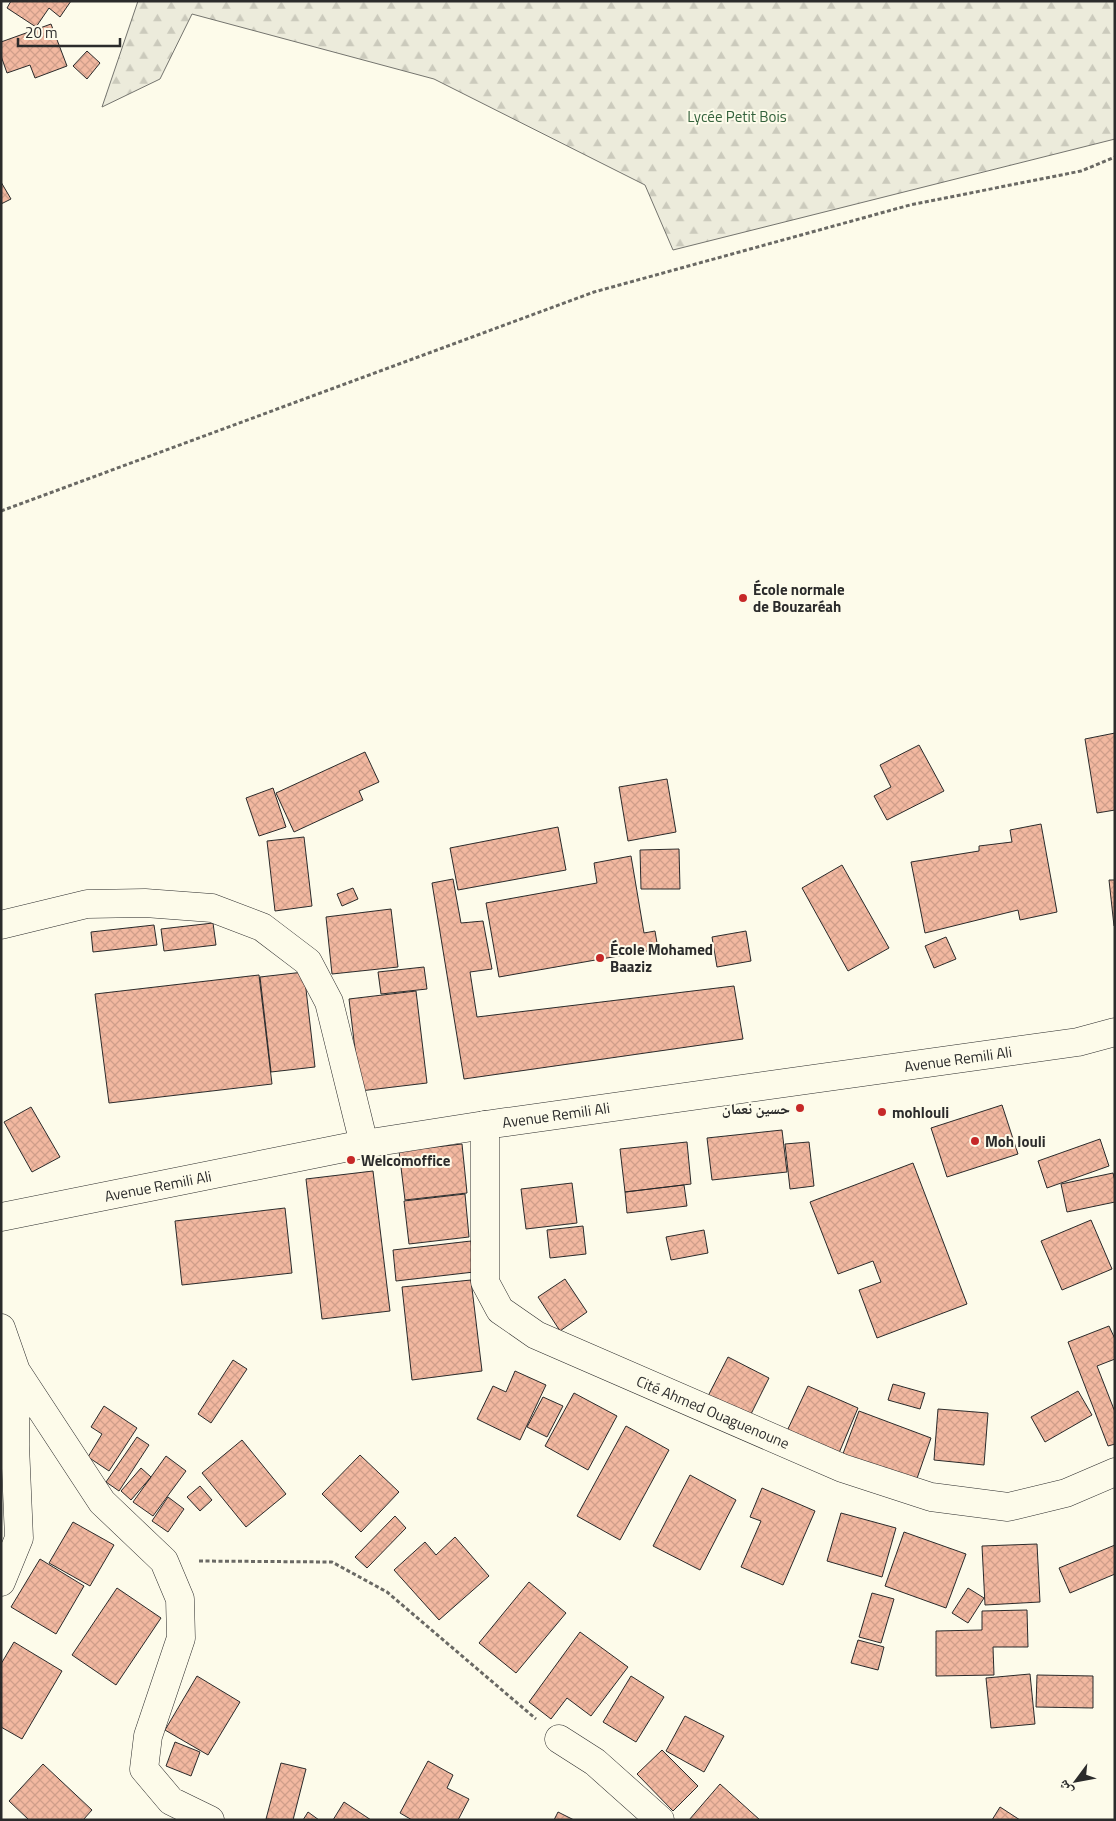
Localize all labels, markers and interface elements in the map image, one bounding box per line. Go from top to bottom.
scale bar [18,15,120,47]
text: 20 m [25,21,58,44]
park label: Lycée Petit Bois [687,105,787,128]
place label: École normale de Bouzaréah [753,578,845,618]
marker: École normale de Bouzaréah [737,592,749,604]
place label: École Mohamed Baaziz [610,938,713,978]
marker: École Mohamed Baaziz [594,952,606,964]
street label: Avenue Remili Ali [903,1040,1013,1078]
street label: Avenue Remili Ali [501,1096,611,1134]
place label: حسين نعمان [722,1097,790,1120]
place label: mohlouli [892,1101,949,1124]
marker: حسين نعمان [794,1102,806,1114]
marker: mohlouli [876,1106,888,1118]
place label: Moh louli [985,1130,1046,1153]
marker: Moh louli [969,1135,981,1147]
place label: Welcomoffice [361,1149,451,1172]
marker: Welcomoffice [345,1154,357,1166]
street label: Avenue Remili Ali [103,1164,213,1208]
street label: Cité Ahmed Ouaguenoune [633,1369,793,1455]
north arrow [1051,1756,1101,1806]
text: ش [1052,1776,1077,1800]

